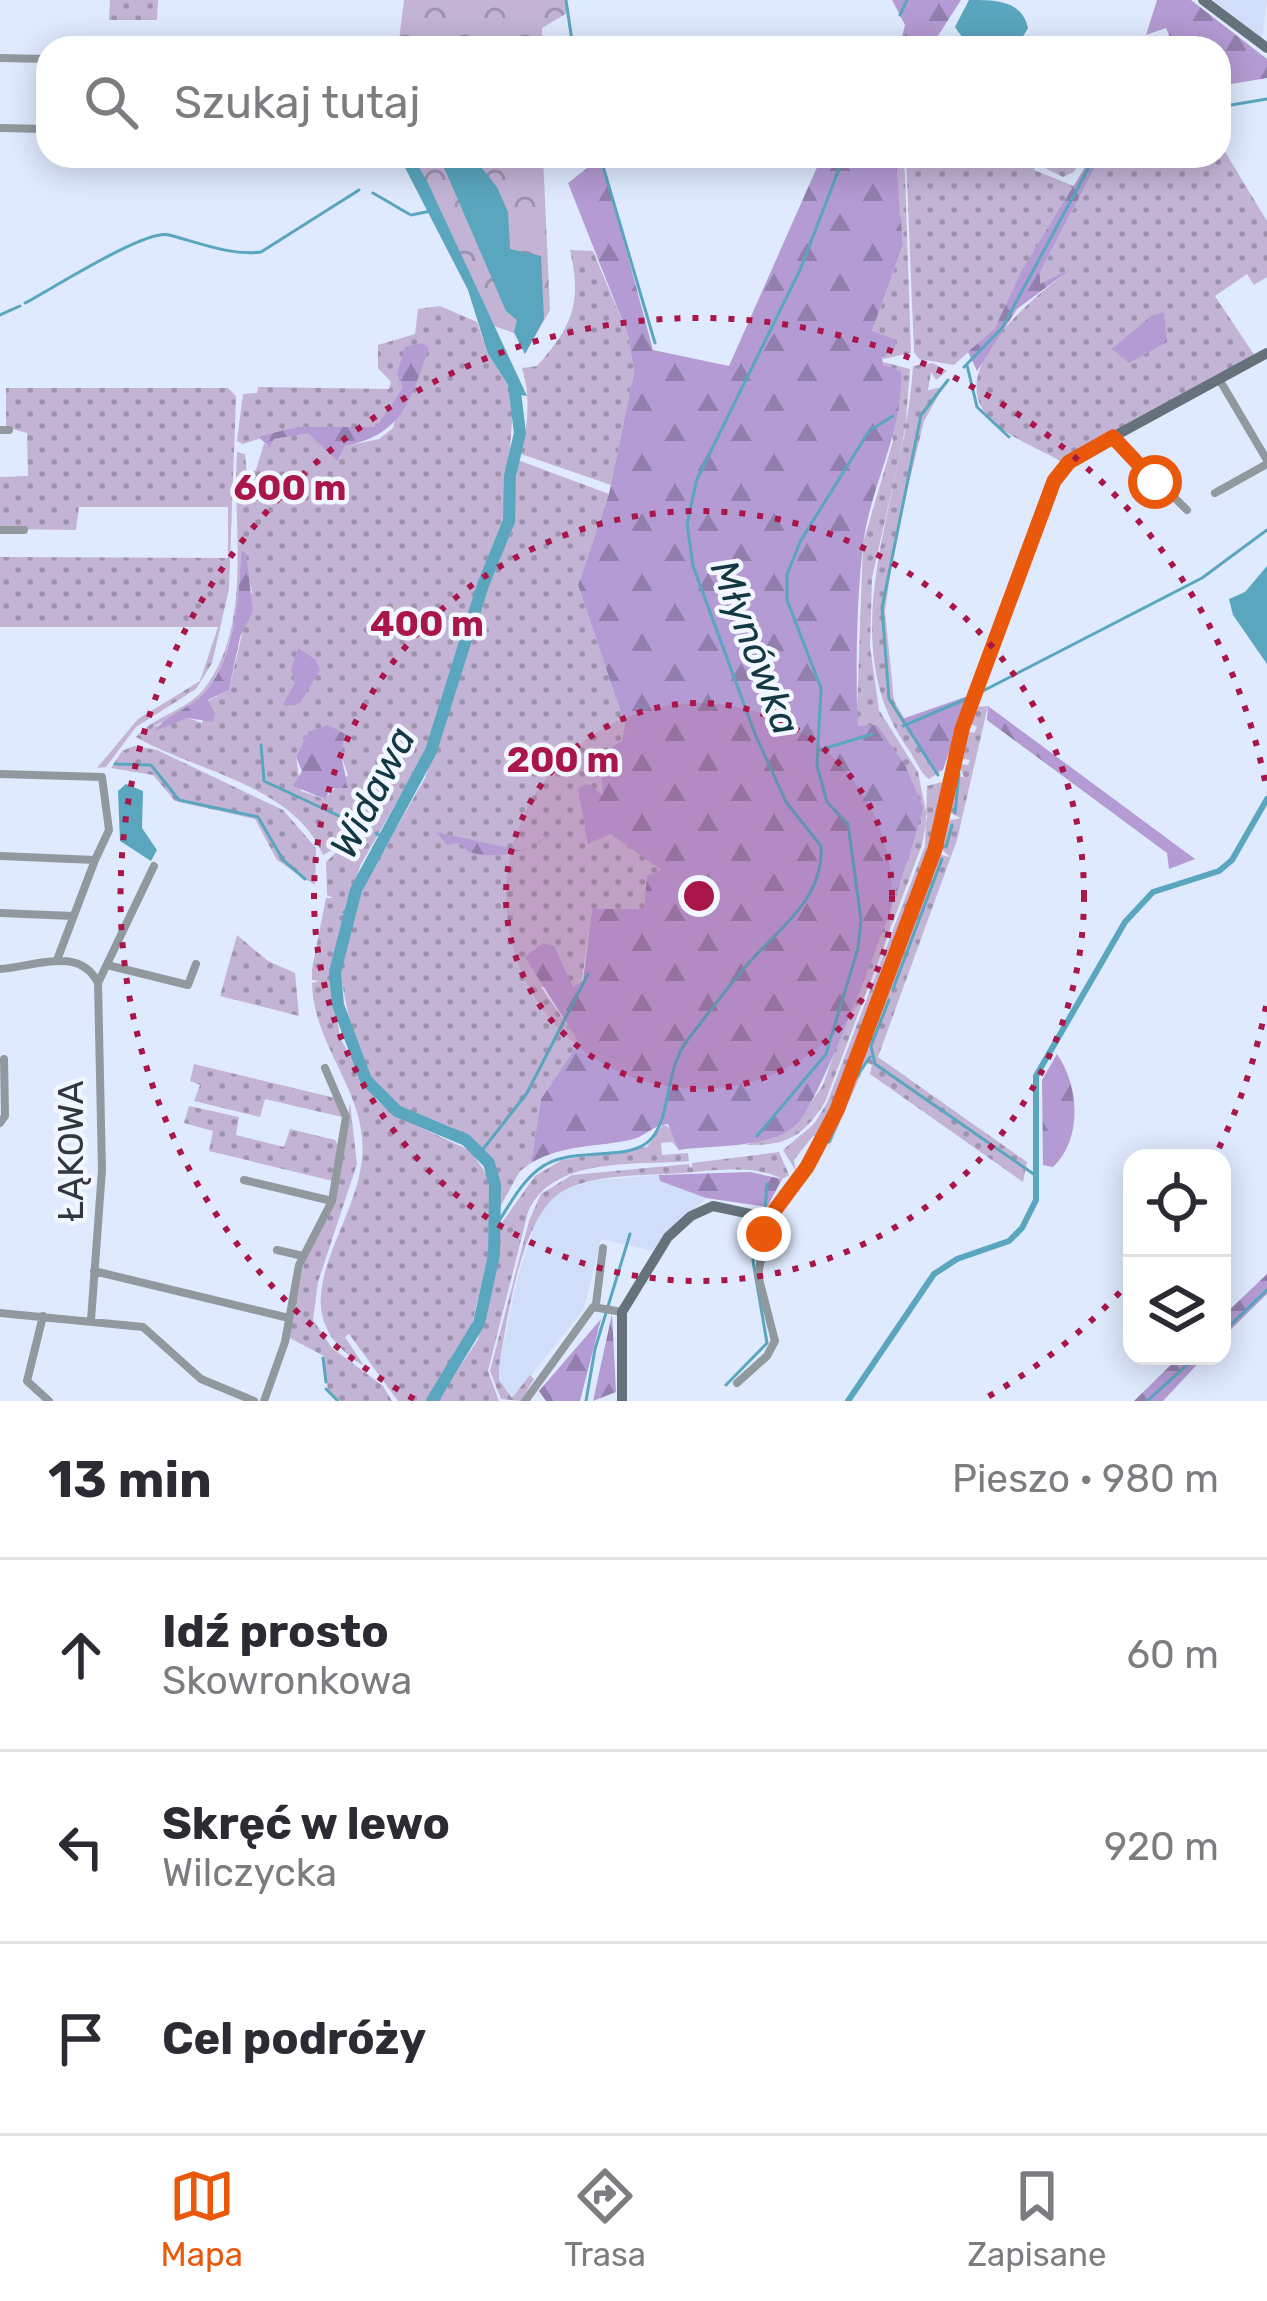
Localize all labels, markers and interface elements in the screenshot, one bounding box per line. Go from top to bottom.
search box [36,36,1231,168]
icon: search [78,69,144,135]
text: Szukaj tutaj [174,76,421,129]
route start [1128,455,1182,509]
text: 600 m [233,466,347,509]
water label: Młynówka [701,554,809,741]
text: 400 m [370,602,484,645]
water label: Widawa [321,719,425,865]
text: 200 m [506,738,620,781]
centre of rings [678,875,720,917]
street label: ŁĄKOWA [49,1080,92,1222]
map controls [1123,1149,1231,1365]
button: locate [1123,1149,1231,1257]
route end [737,1207,791,1261]
button: layers [1123,1257,1231,1365]
text: 13 min [48,1449,212,1510]
text: Pieszo · 980 m [952,1456,1219,1502]
text: Idź prosto [162,1605,389,1658]
icon: ahead [48,1622,114,1688]
text: 60 m [1126,1632,1219,1678]
text: Skowronkowa [162,1658,412,1704]
text: Skręć w lewo [162,1797,450,1850]
icon: left [48,1814,114,1880]
text: 920 m [1104,1824,1219,1870]
text: Wilczycka [162,1850,337,1896]
icon: arrive [48,2006,114,2072]
text: Cel podróży [162,2012,426,2065]
tab: Mapa [161,2163,243,2274]
tab: Trasa [564,2163,646,2274]
tab: Zapisane [967,2163,1106,2274]

